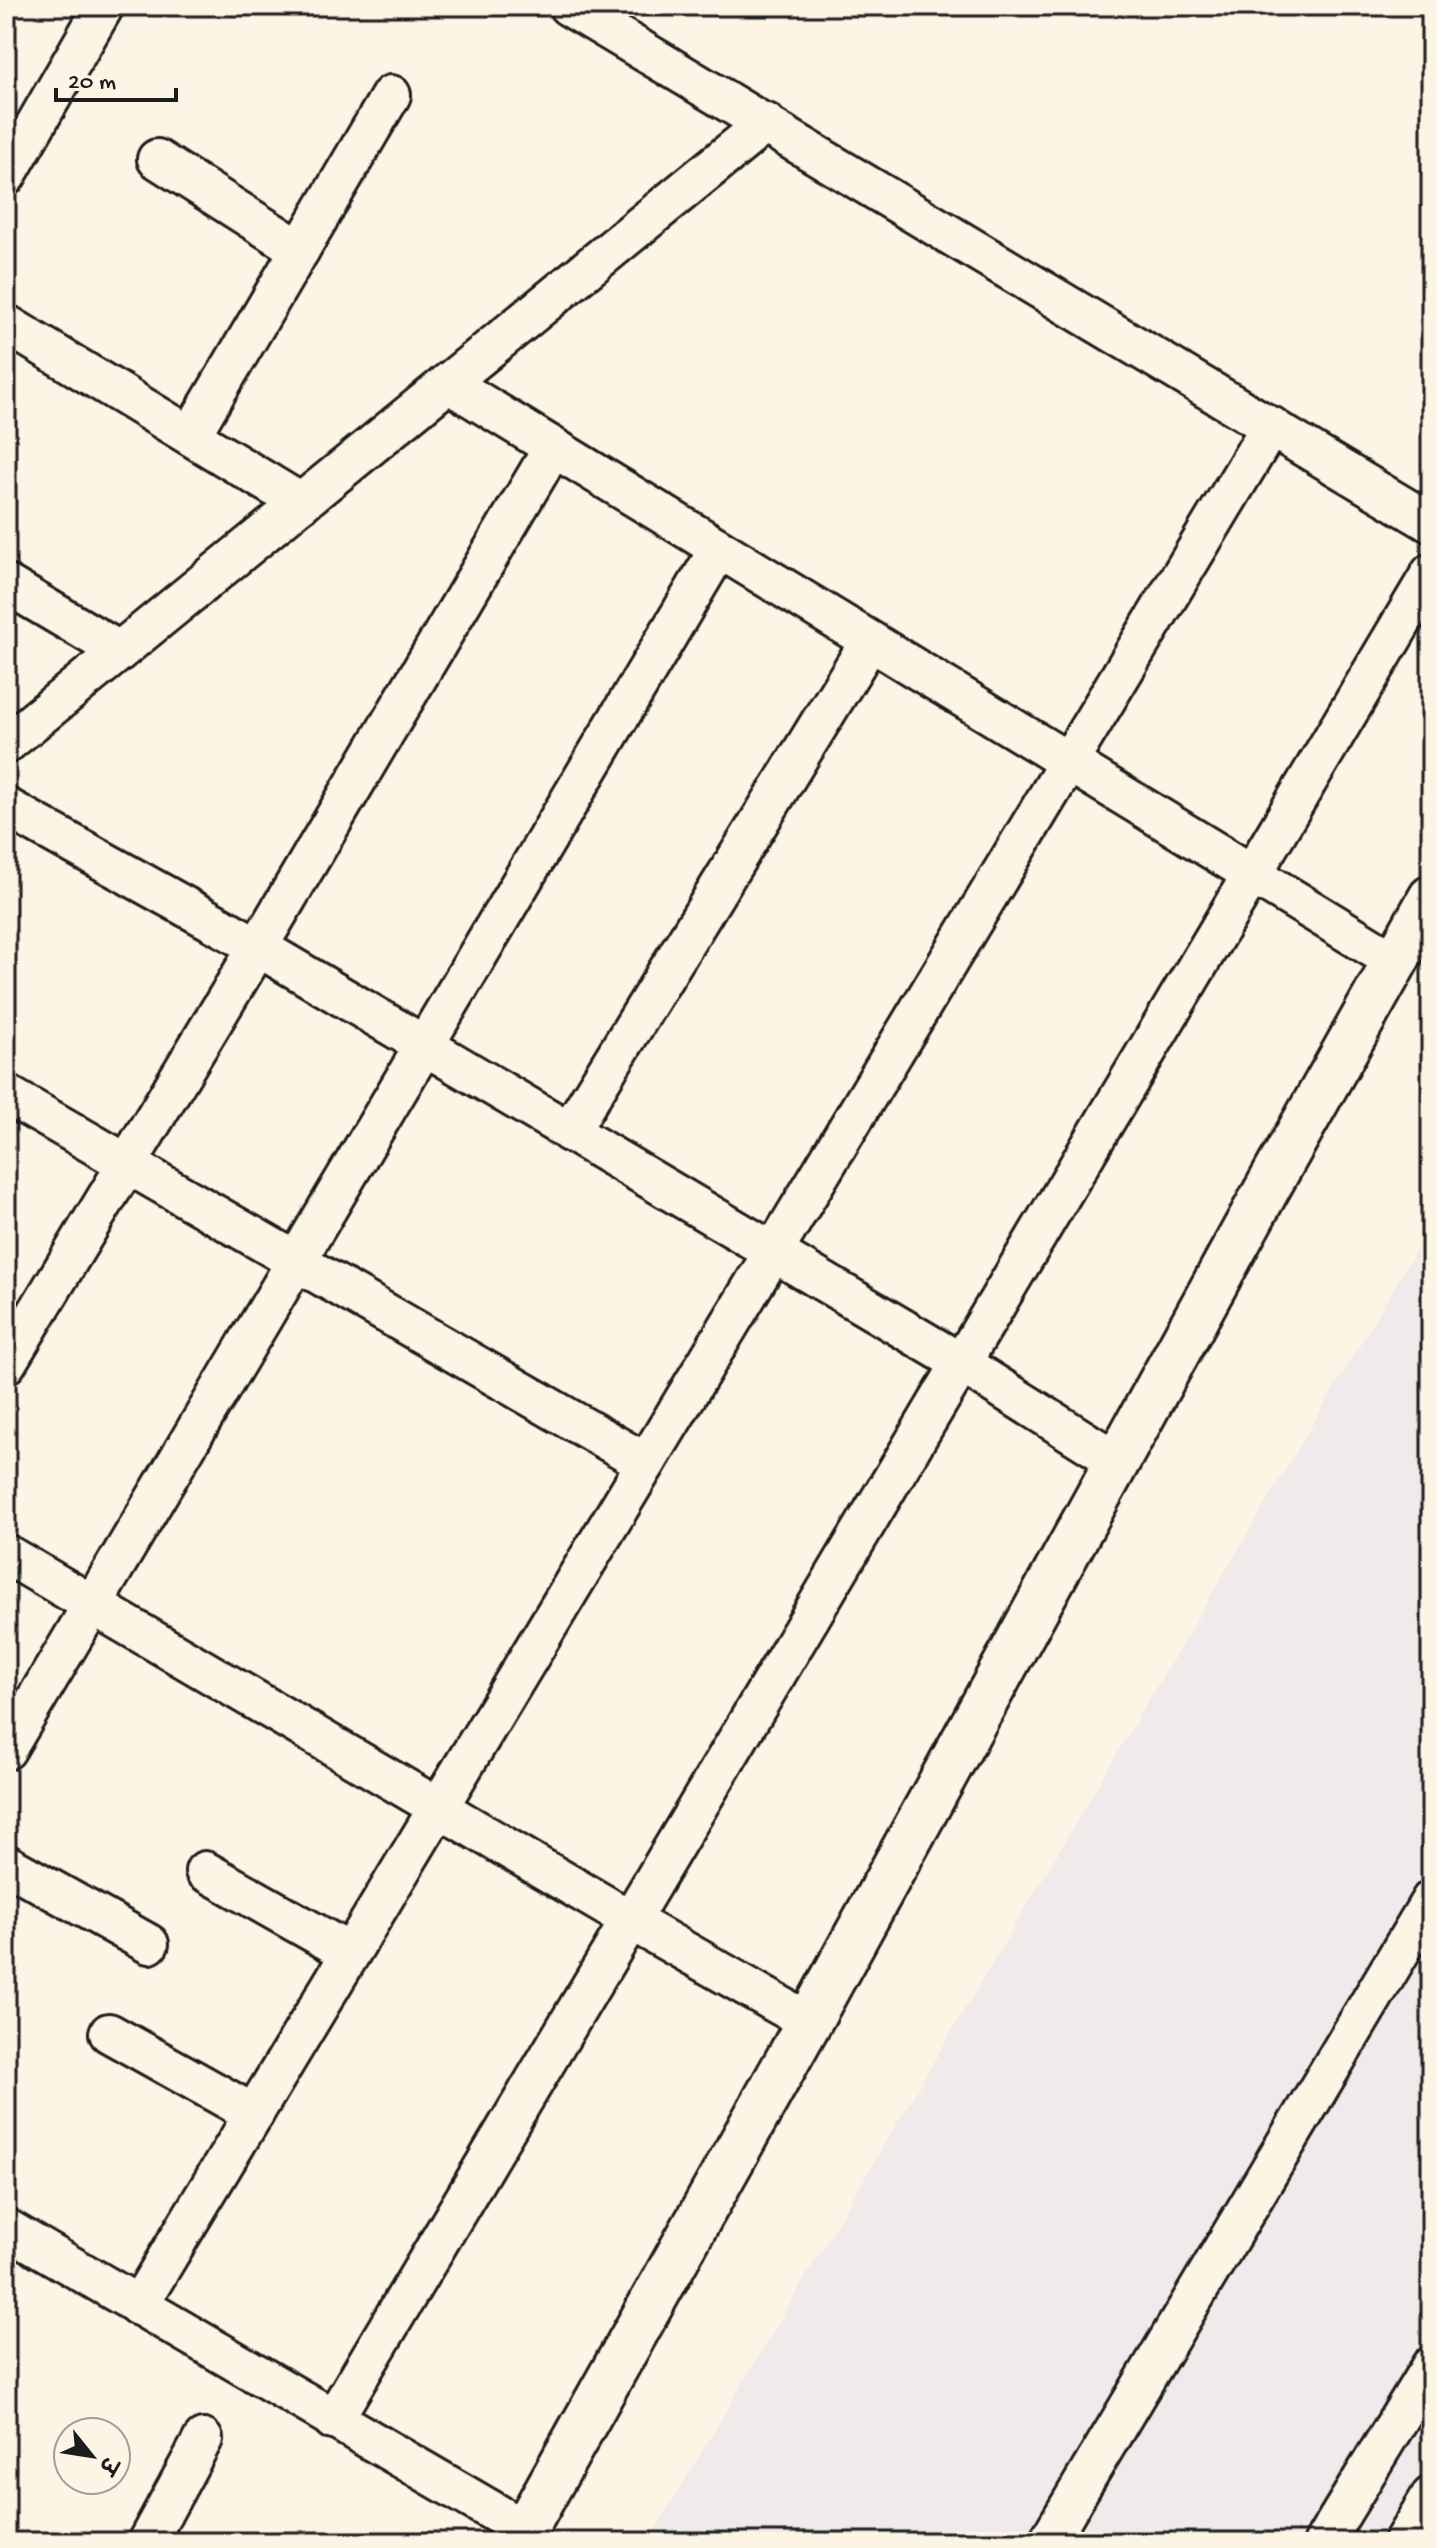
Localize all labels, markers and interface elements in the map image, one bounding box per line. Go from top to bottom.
scale bar [56,52,176,102]
text: 20 m [68,69,116,98]
north arrow [52,2416,132,2496]
text: उ [90,2449,122,2479]

